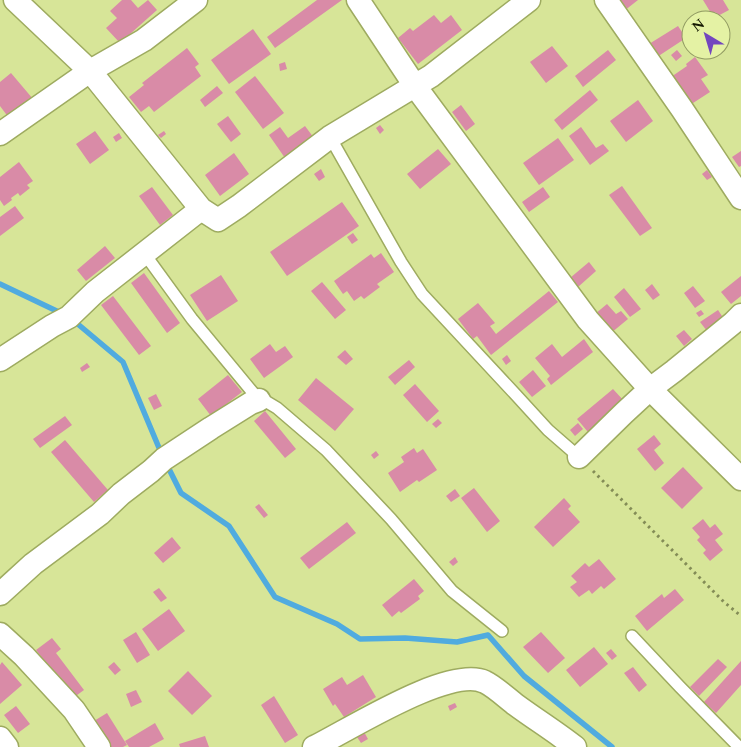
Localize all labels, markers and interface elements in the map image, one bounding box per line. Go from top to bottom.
north arrow [681,10,731,60]
text: N [687,13,709,37]

